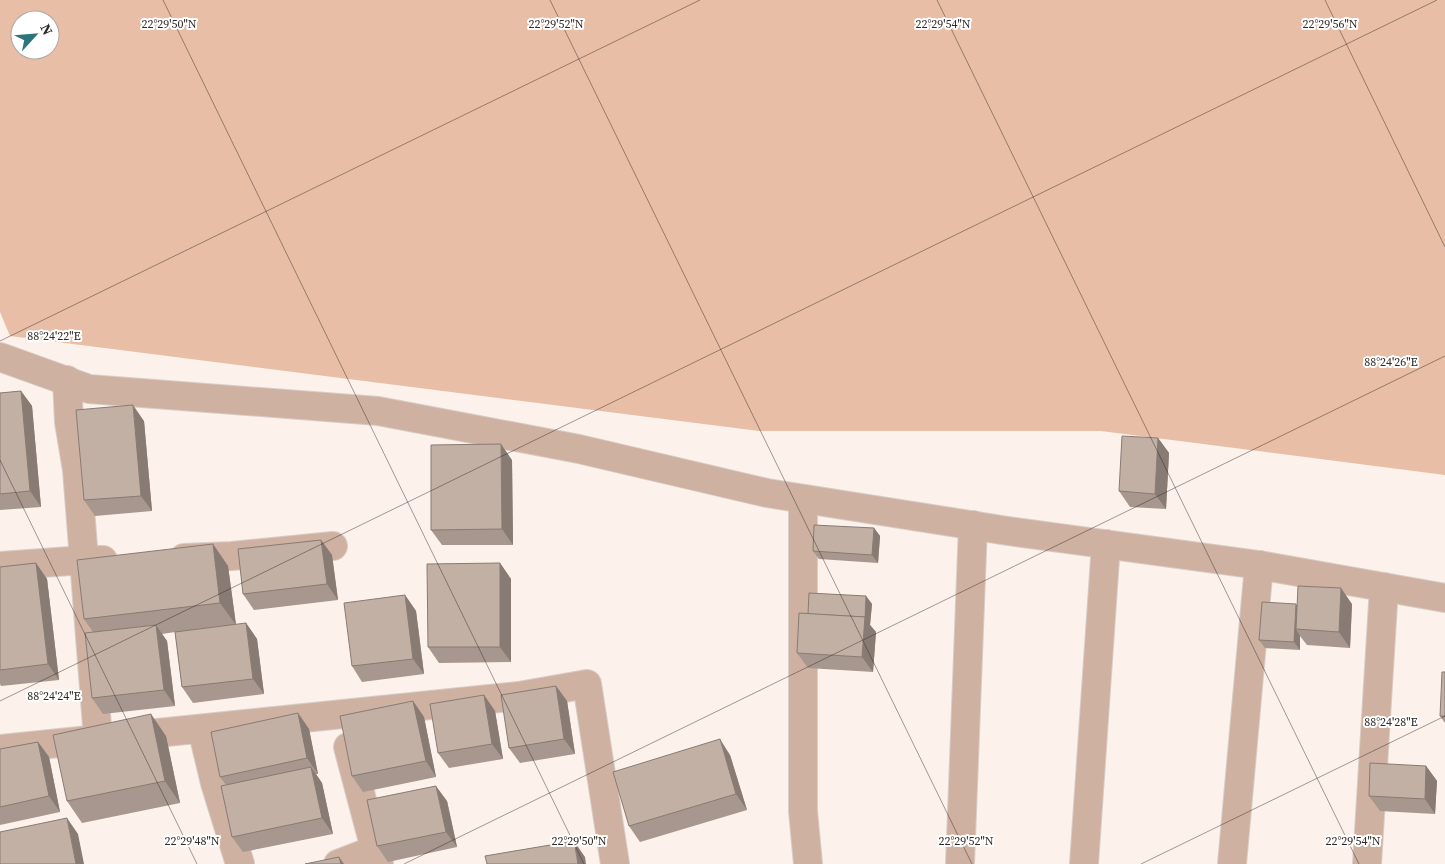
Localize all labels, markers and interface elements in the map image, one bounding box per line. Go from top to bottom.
north arrow [10,10,60,60]
text: 22°29'50"N [141,16,197,32]
text: 22°29'52"N [528,16,584,32]
text: 22°29'54"N [915,16,971,32]
text: 22°29'56"N [1302,16,1358,32]
text: N [35,20,58,38]
text: 88°24'22"E [27,328,81,344]
text: 88°24'26"E [1364,354,1418,370]
text: 88°24'24"E [27,688,81,704]
text: 88°24'28"E [1364,714,1418,730]
text: 22°29'48"N [164,833,220,849]
text: 22°29'50"N [551,833,607,849]
text: 22°29'52"N [938,833,994,849]
text: 22°29'54"N [1325,833,1381,849]

